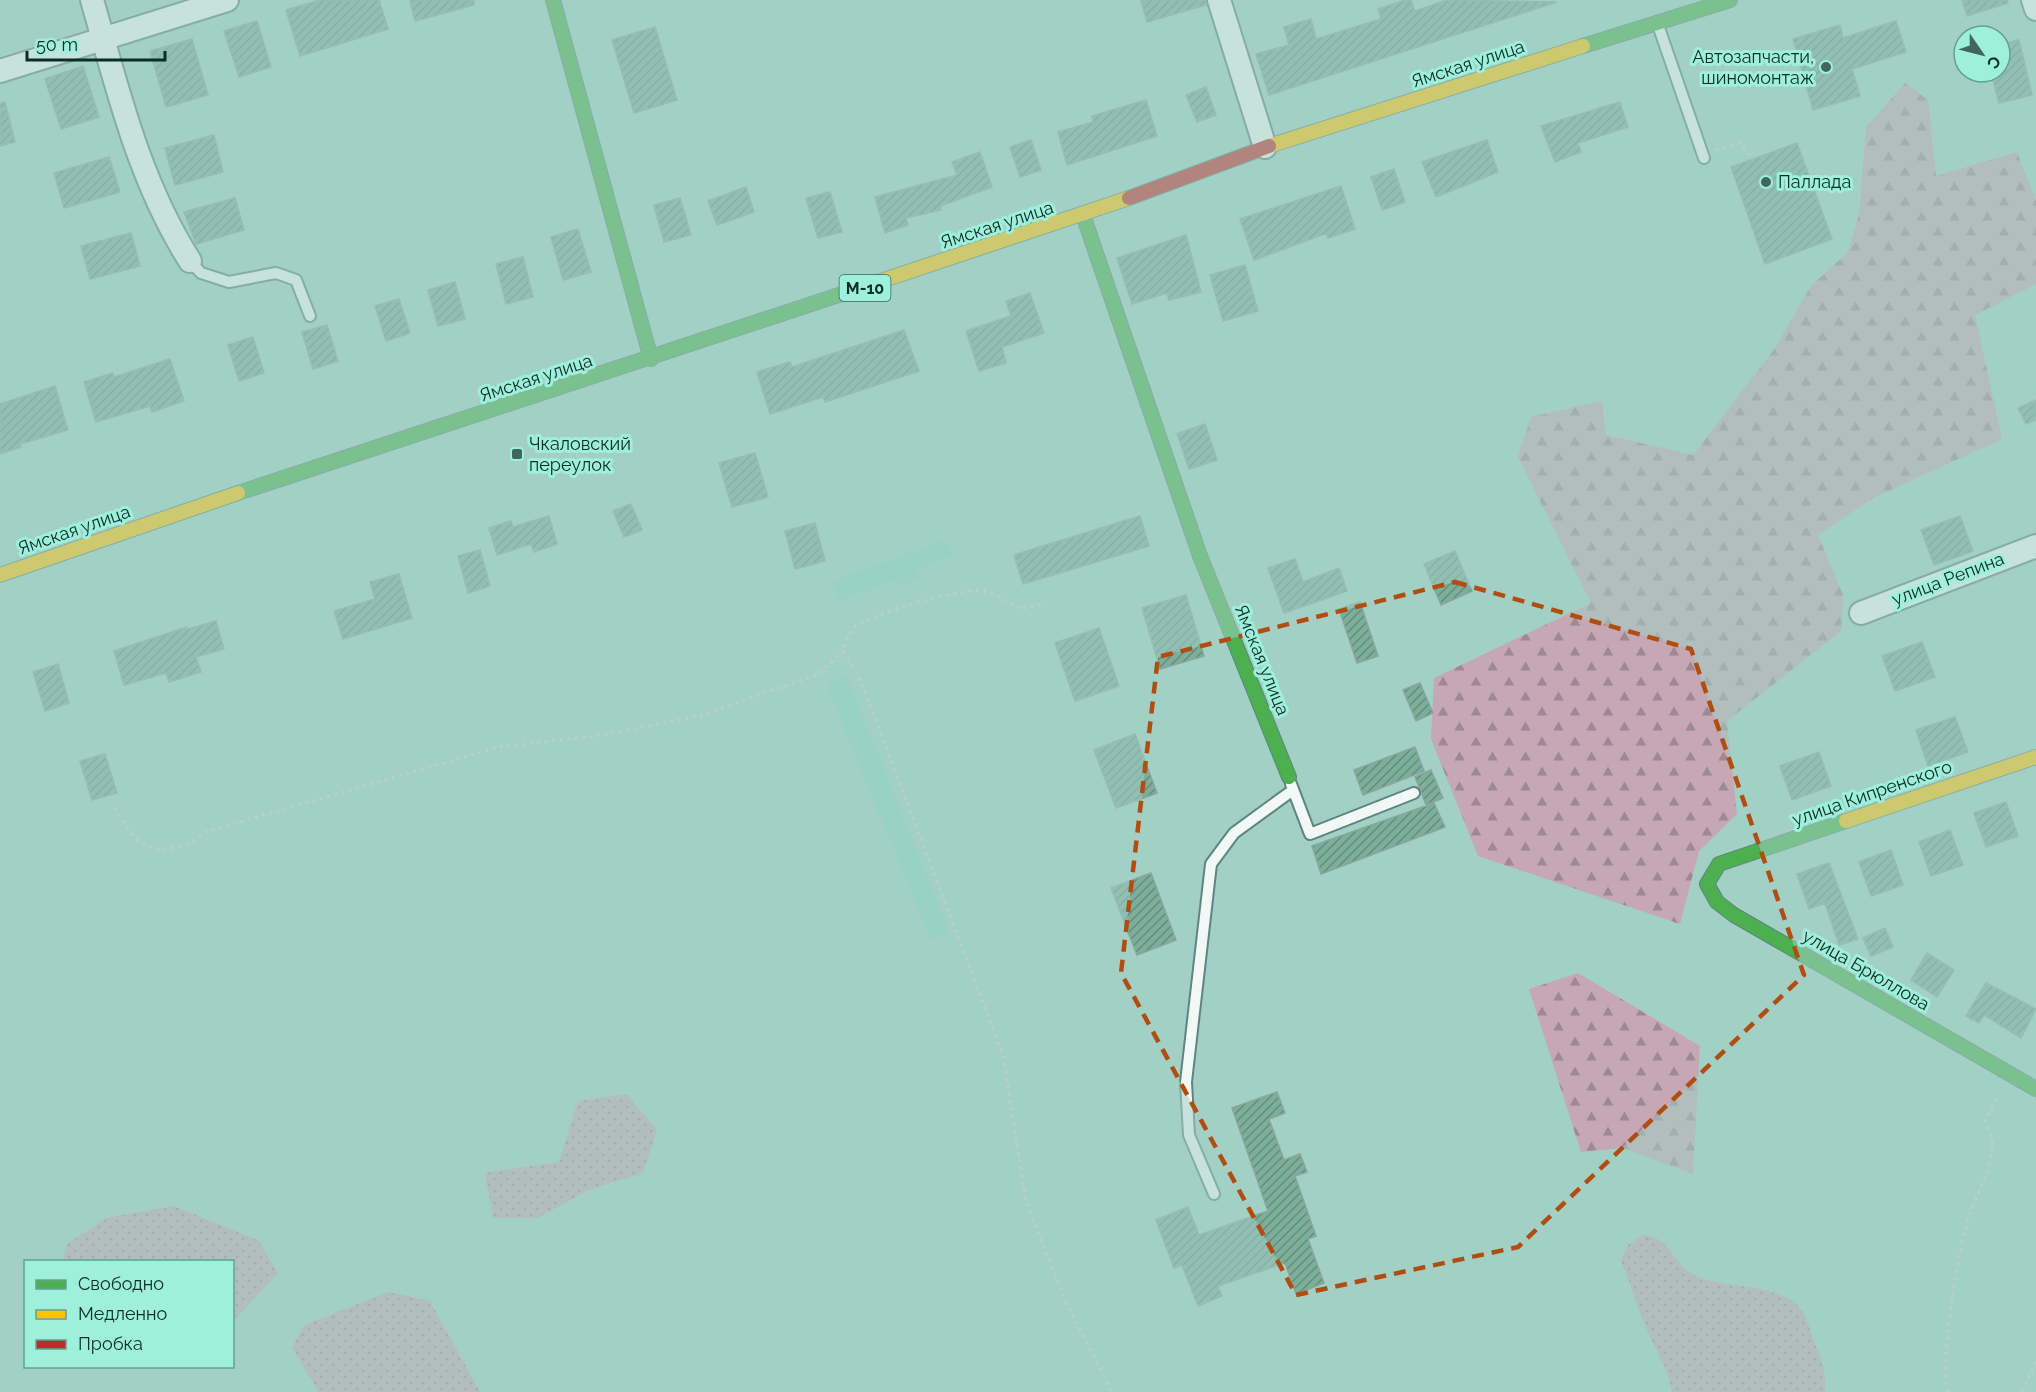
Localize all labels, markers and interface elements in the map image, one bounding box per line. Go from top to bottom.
scale bar [27,24,165,62]
north arrow [1952,24,2012,84]
text: 50 m [36,34,78,55]
street label: Ямская улица [1409,35,1527,92]
place label: Автозапчасти, шиномонтаж [1692,46,1814,88]
text: С [1983,52,2005,72]
marker: Автозапчасти, шиномонтаж [1819,60,1833,74]
place label: Паллада [1778,171,1851,192]
marker: Паллада [1759,175,1773,189]
street label: Ямская улица [938,196,1056,253]
road number: М-10 [840,275,890,301]
street label: Ямская улица [477,349,595,406]
place label: Чкаловский переулок [529,433,631,475]
marker: Чкаловский переулок [510,447,524,461]
street label: Ямская улица [15,500,133,559]
street label: улица Репина [1889,547,2007,610]
street label: Ямская улица [1231,601,1294,718]
street label: улица Кипренского [1789,755,1955,830]
street label: улица Брюллова [1799,925,1933,1014]
legend [24,1260,234,1368]
text: Свободно [78,1273,164,1294]
text: Медленно [78,1303,167,1324]
text: Пробка [78,1333,143,1354]

